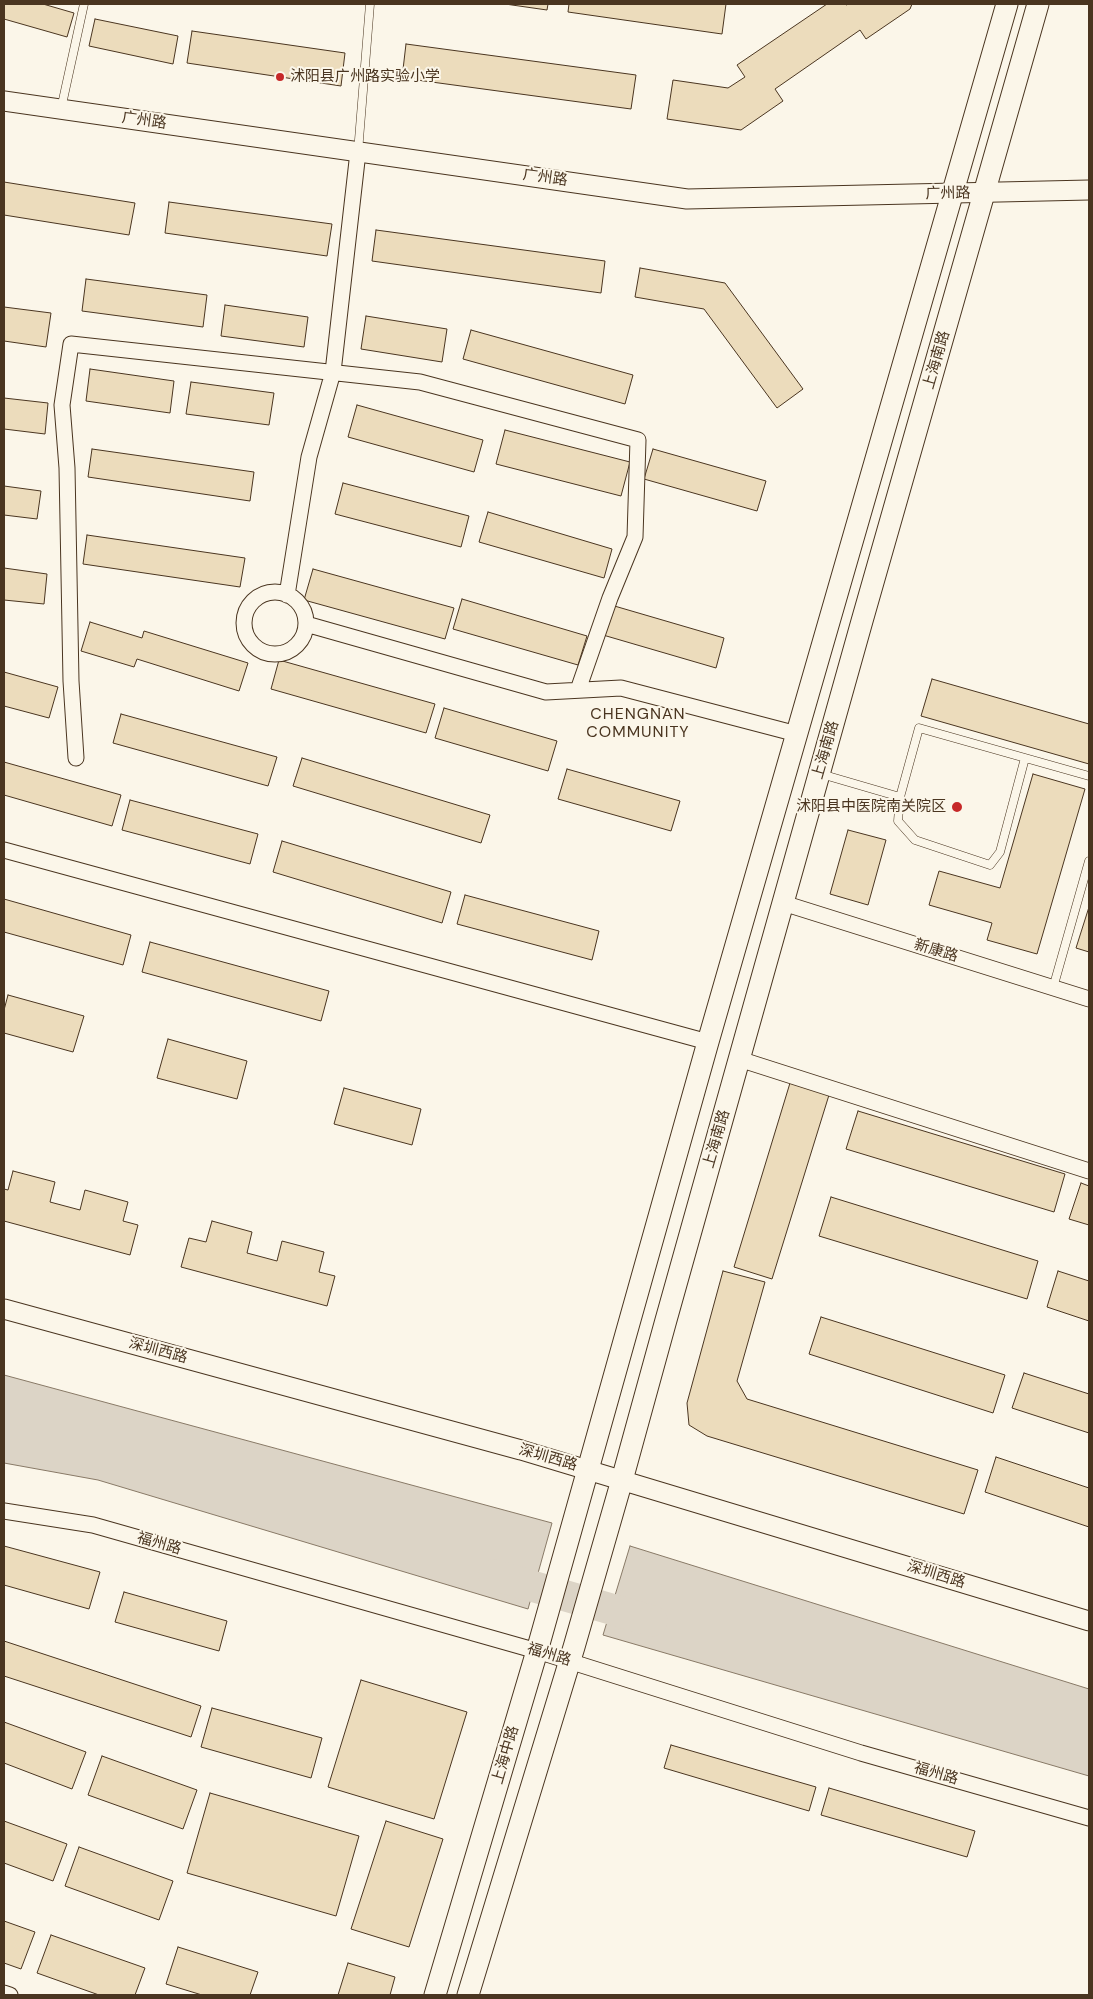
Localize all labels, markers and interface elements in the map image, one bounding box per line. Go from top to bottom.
place label: 沭阳县广州路实验小学 [290,68,440,86]
marker: 沭阳县广州路实验小学 [274,71,286,83]
street label: 广州路 [120,109,168,133]
street label: 广州路 [521,166,569,190]
street label: 广州路 [925,185,971,203]
street label: 上海南路 [920,329,954,391]
district label: CHENGNAN COMMUNITY [585,705,691,743]
street label: 上海南路 [809,719,843,781]
place label: 沭阳县中医院南关院区 [796,798,946,816]
marker: 沭阳县中医院南关院区 [950,800,964,814]
street label: 新康路 [912,936,960,966]
street label: 上海南路 [700,1108,734,1170]
street label: 深圳西路 [127,1335,189,1367]
street label: 深圳西路 [517,1441,579,1475]
street label: 福州路 [135,1529,183,1559]
street label: 深圳西路 [905,1558,967,1592]
street label: 福州路 [525,1640,573,1670]
street label: 上海中路 [489,1724,523,1786]
street label: 福州路 [912,1759,960,1789]

